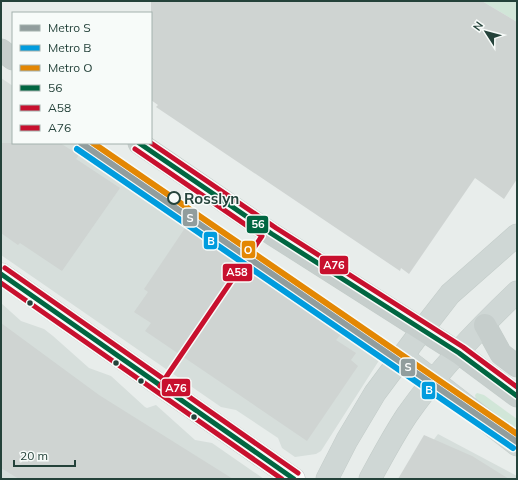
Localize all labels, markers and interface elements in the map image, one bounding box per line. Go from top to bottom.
legend [12,12,152,144]
north arrow [466,12,506,52]
text: N [470,19,486,34]
text: Metro S [48,20,91,35]
text: Metro B [48,40,91,55]
text: Metro O [48,60,93,75]
text: 56 [48,80,62,95]
text: A58 [48,100,71,115]
text: A76 [48,120,71,135]
place label: Rosslyn [184,189,239,208]
marker: Rosslyn [167,191,181,205]
line badge: S [182,208,198,227]
text: S [186,211,194,225]
line badge: 56 [246,215,269,234]
text: 56 [251,217,265,231]
line badge: B [203,231,218,250]
text: B [207,234,215,248]
line badge: O [241,240,256,259]
text: O [244,243,253,257]
line badge: A76 [319,255,349,275]
text: A76 [323,258,345,272]
line badge: A58 [222,263,253,282]
text: A58 [226,265,248,279]
unlabelled marker [25,298,35,308]
unlabelled marker [111,358,121,368]
line badge: S [400,358,416,377]
text: S [404,360,412,374]
unlabelled marker [136,376,146,386]
line badge: A76 [161,378,191,397]
text: A76 [165,381,187,395]
line badge: B [421,381,436,400]
text: B [425,383,433,397]
unlabelled marker [189,412,199,422]
scale bar [14,442,75,468]
text: 20 m [20,448,48,463]

